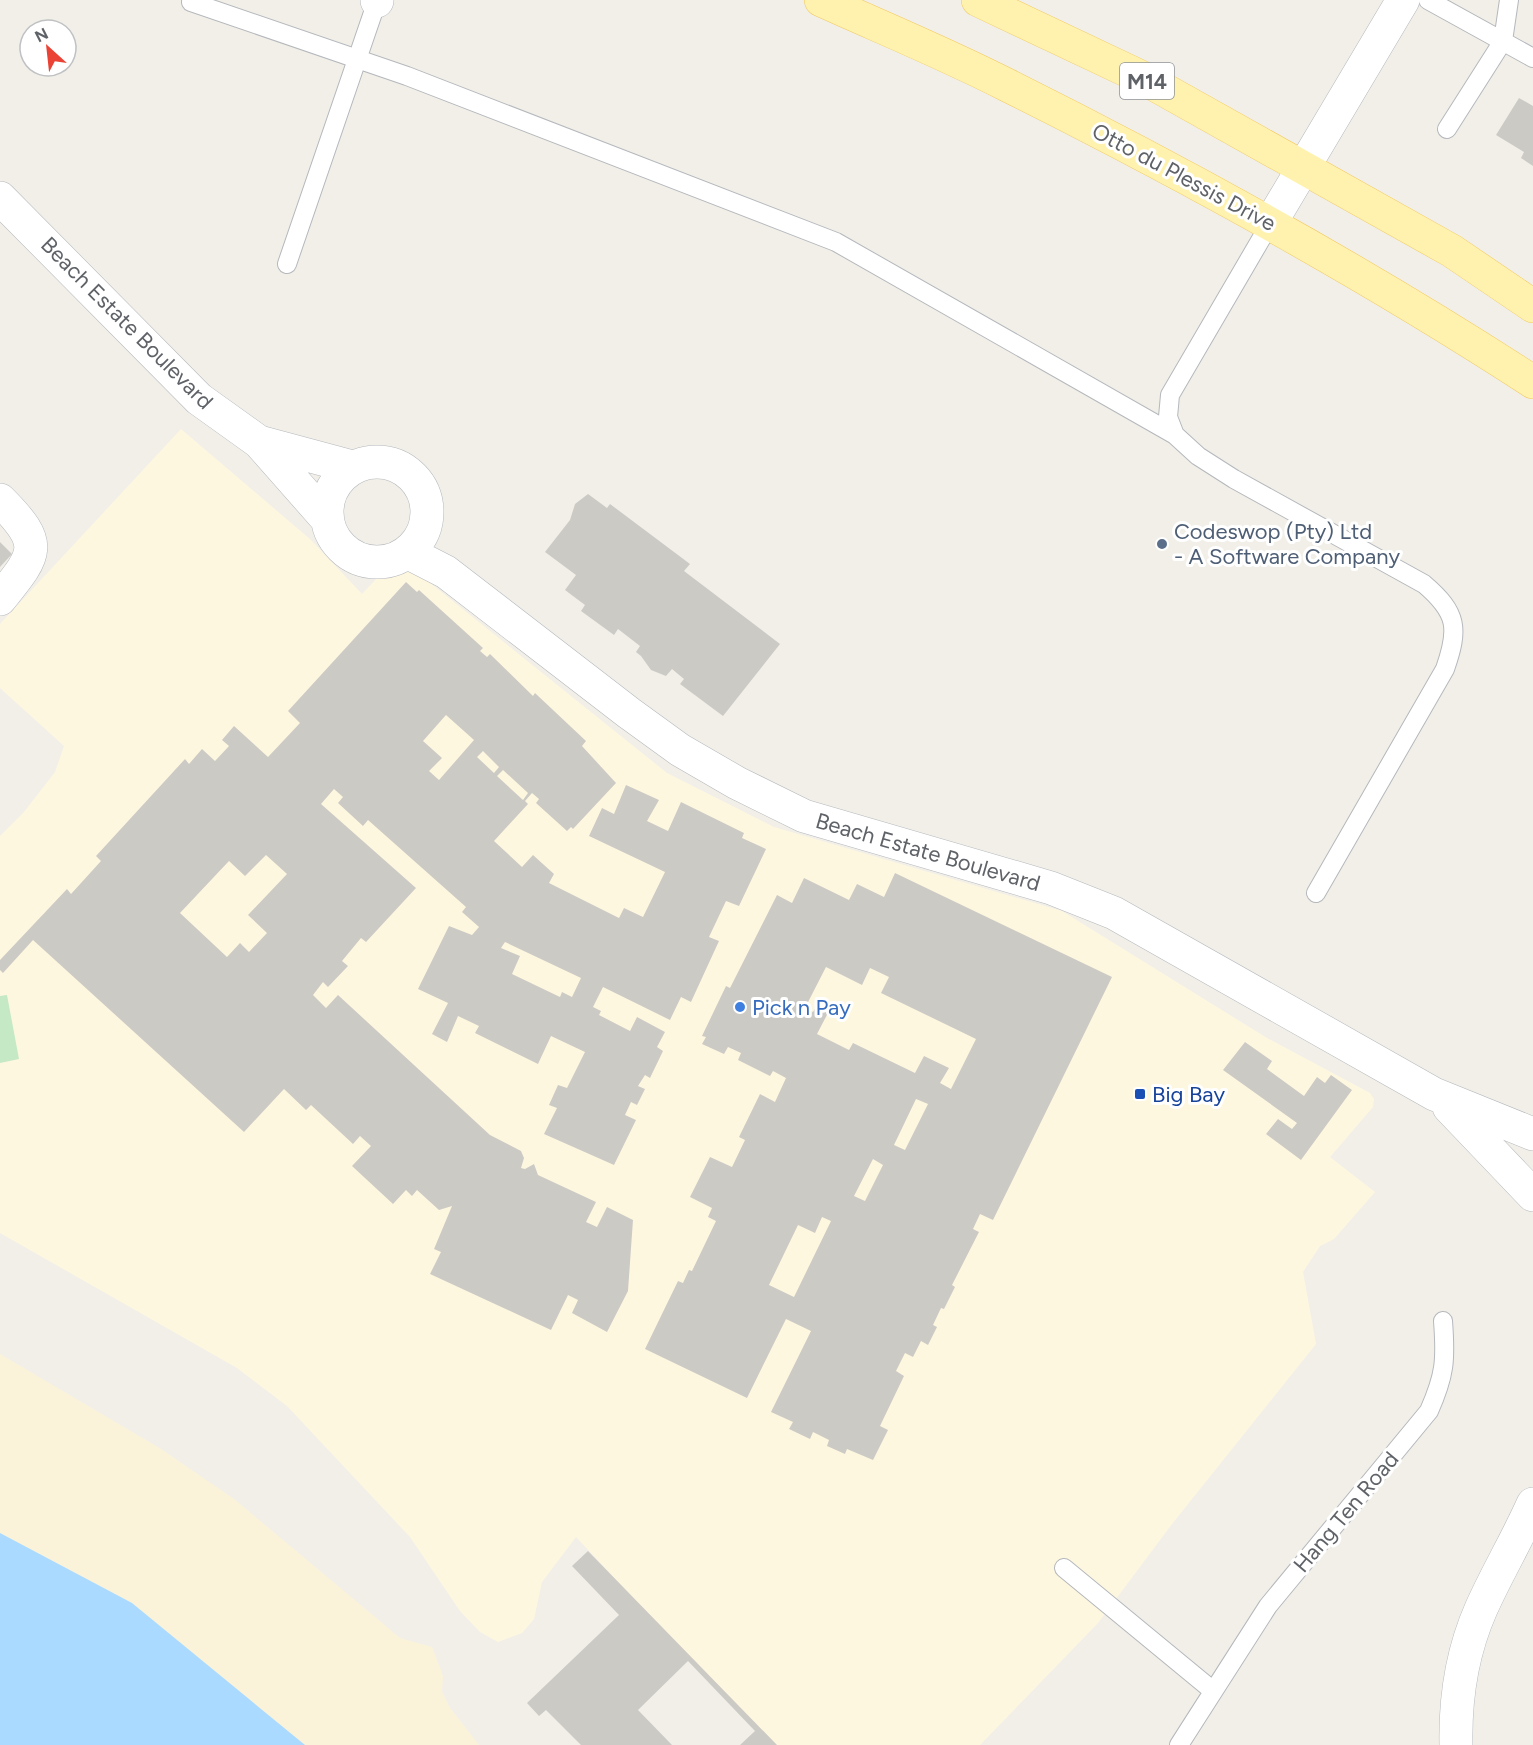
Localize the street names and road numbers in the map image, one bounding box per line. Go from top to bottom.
road number: M14 [1120,63,1174,99]
street label: Otto du Plessis Drive [1088,117,1280,237]
street label: Beach Estate Boulevard [35,231,219,415]
street label: Beach Estate Boulevard [813,807,1043,897]
street label: Hang Ten Road [1288,1446,1404,1578]

